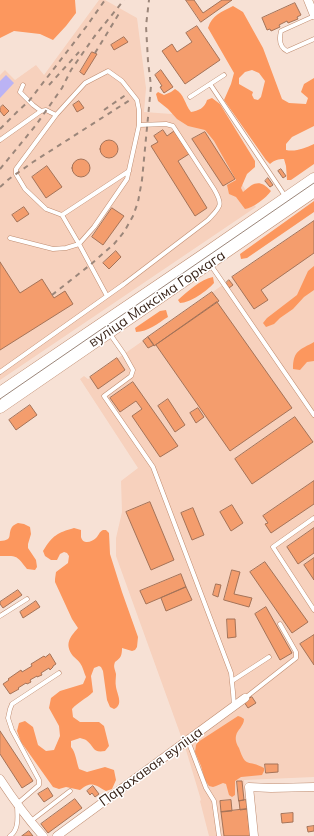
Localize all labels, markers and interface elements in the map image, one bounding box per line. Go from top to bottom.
street label: вуліца Максіма Горкага [85,247,229,351]
street label: Парахавая вуліца [96,724,206,810]

